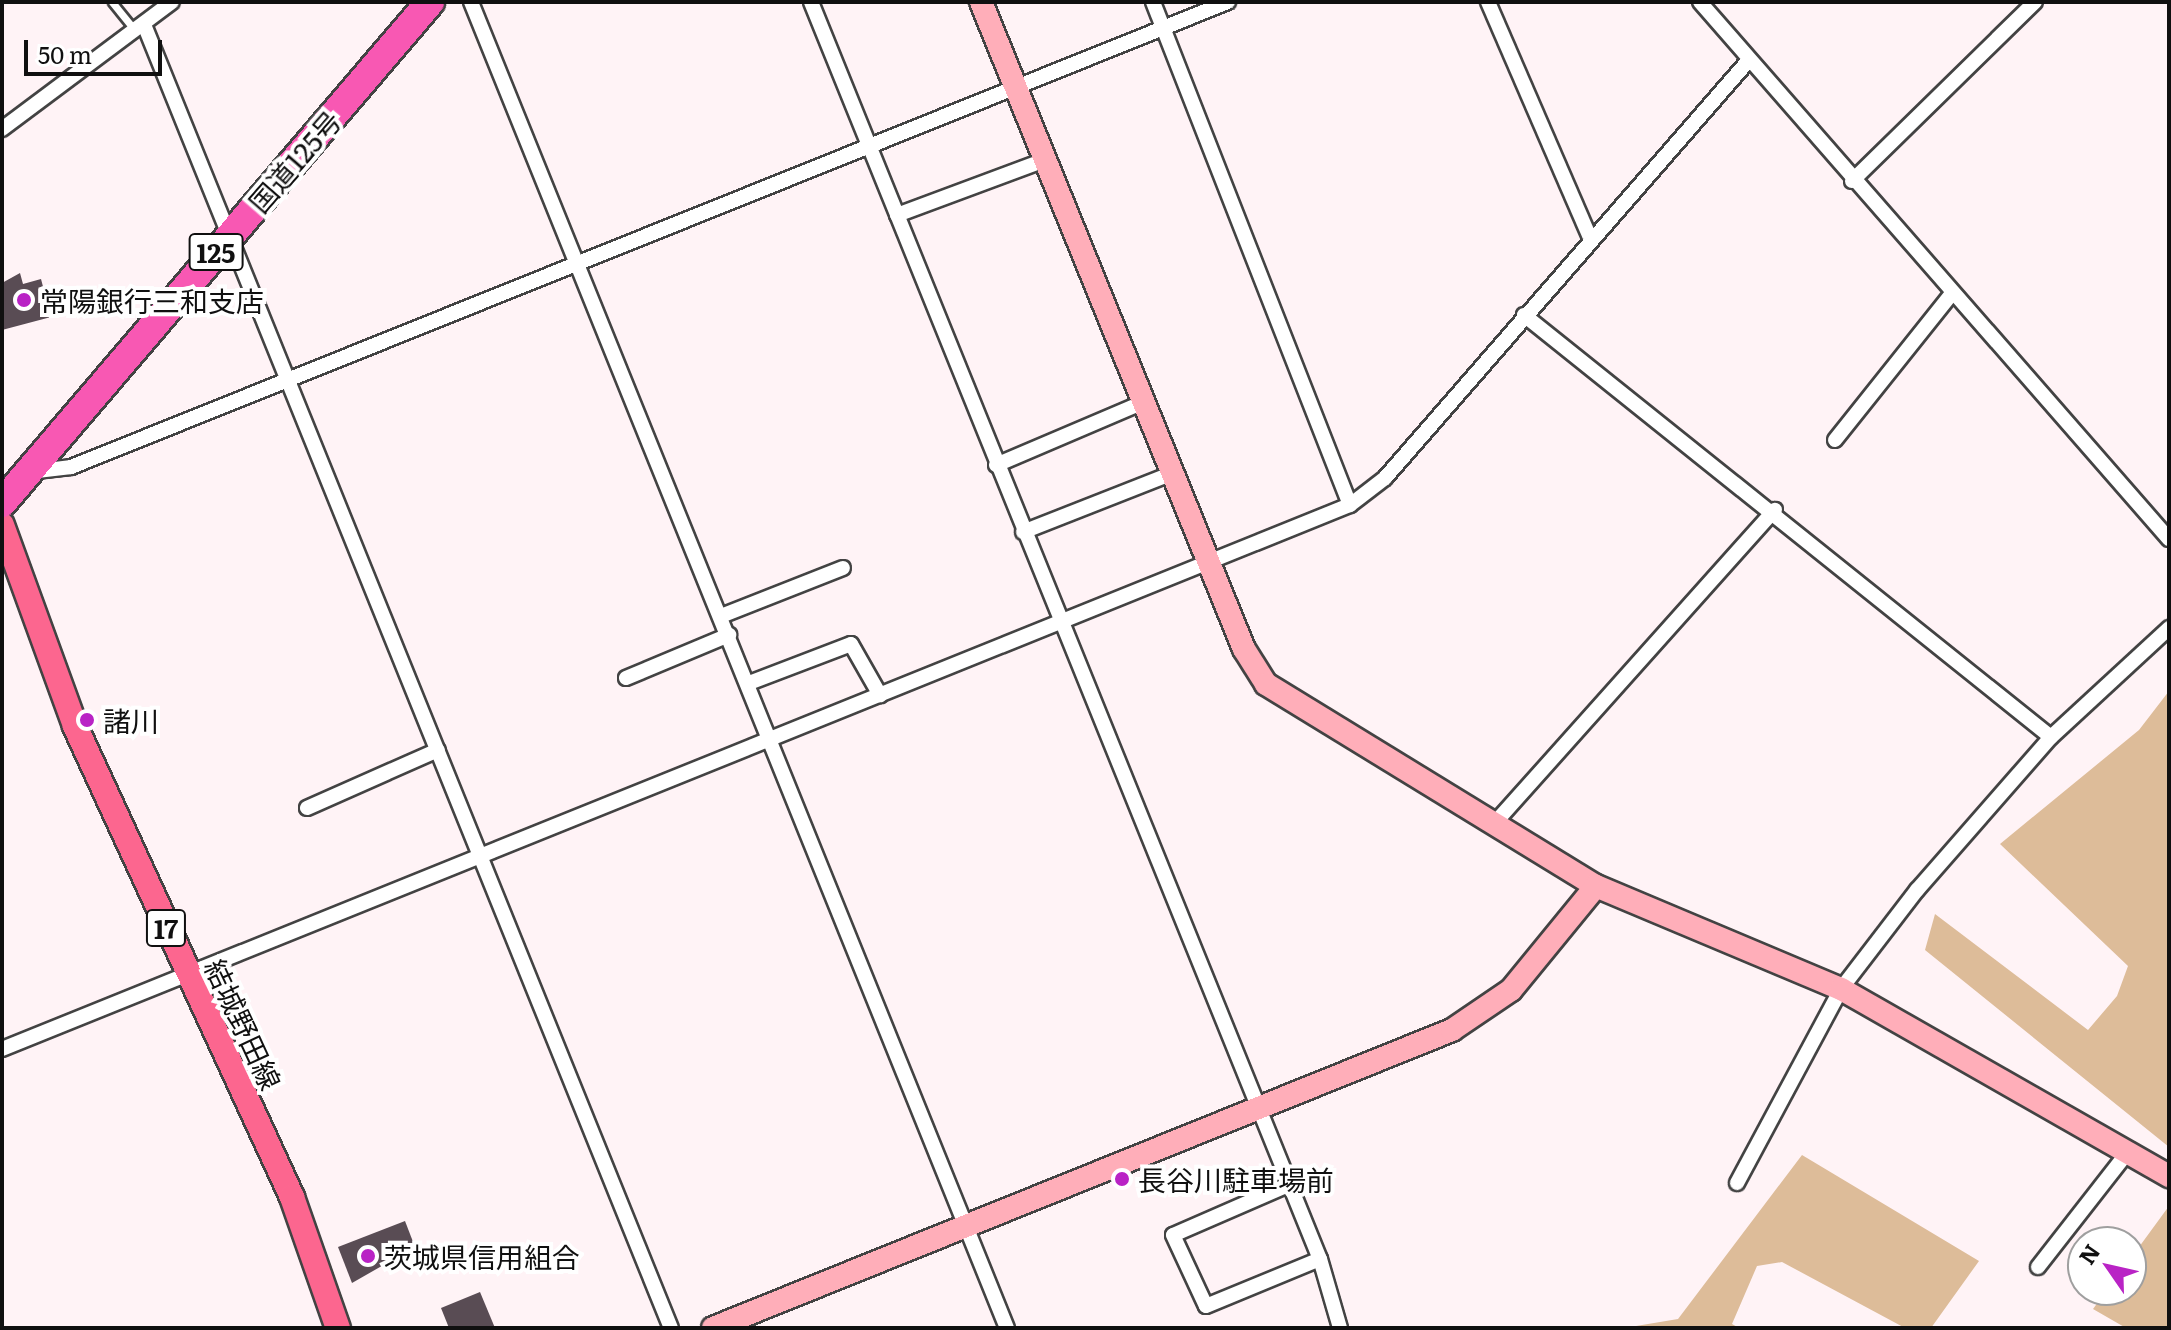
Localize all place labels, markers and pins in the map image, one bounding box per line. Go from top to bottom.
place label: 常陽銀行三和支店 [40,283,264,317]
marker: 常陽銀行三和支店 [15,291,33,309]
place label: 諸川 [103,703,159,737]
marker: 諸川 [78,711,96,729]
place label: 長谷川駐車場前 [1138,1162,1334,1196]
marker: 長谷川駐車場前 [1113,1170,1131,1188]
place label: 茨城県信用組合 [384,1239,580,1273]
marker: 茨城県信用組合 [359,1247,377,1265]

